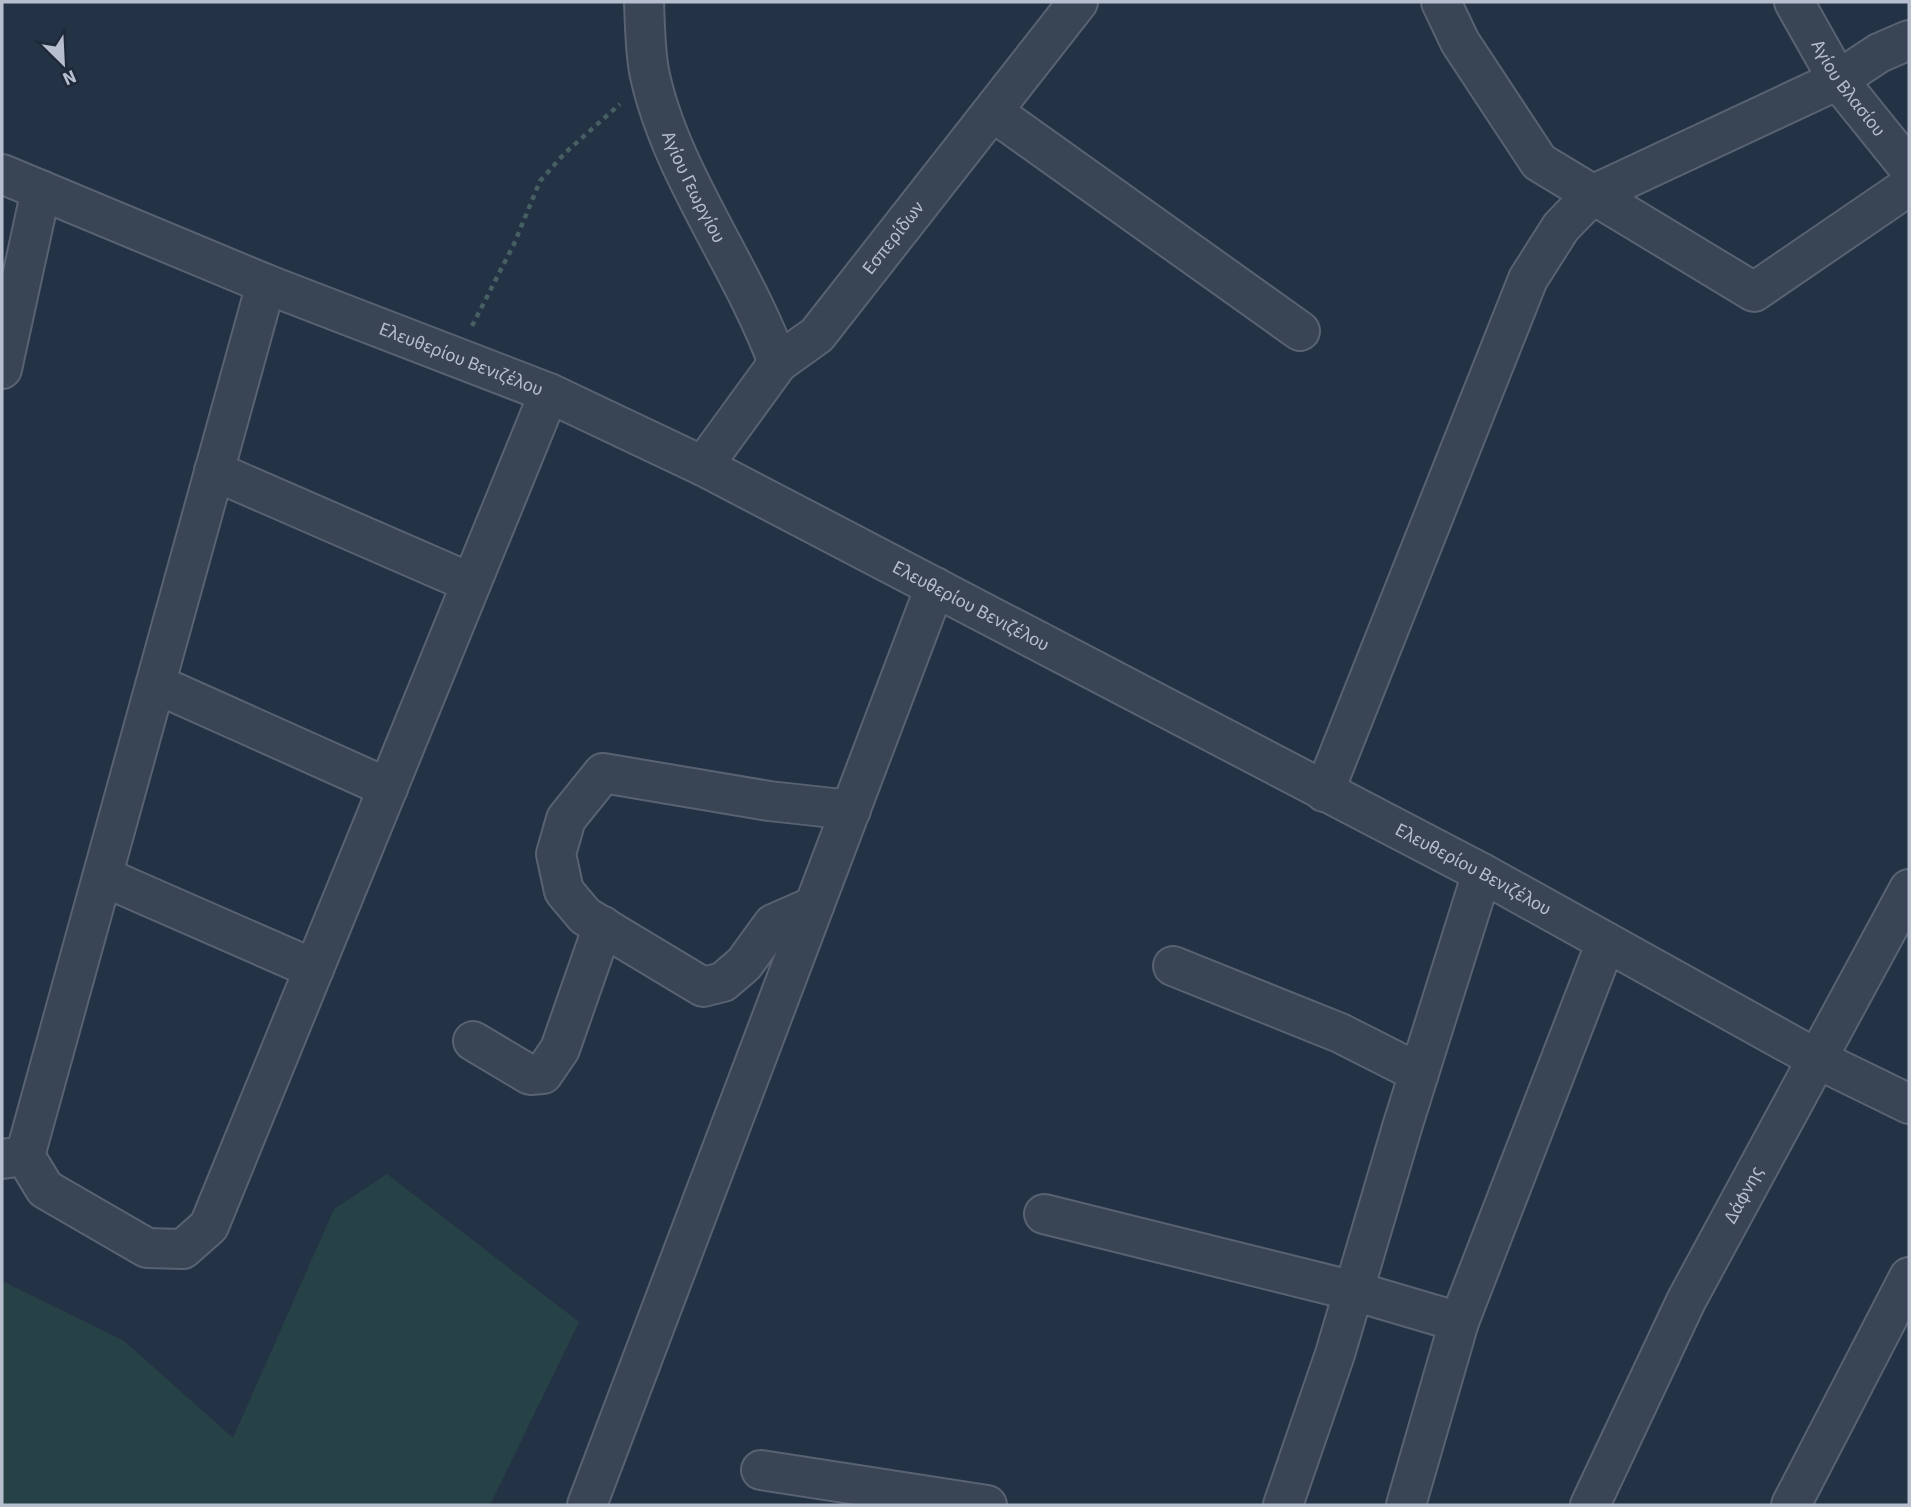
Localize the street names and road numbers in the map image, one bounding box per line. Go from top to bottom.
street label: Αγίου Βλασίου [1804,35,1892,143]
street label: Αγίου Γεωργίου [655,127,732,248]
street label: Εσπερίδων [856,195,931,280]
street label: Ελευθερίου Βενιζέλου [375,315,547,403]
street label: Ελευθερίου Βενιζέλου [888,554,1054,658]
street label: Ελευθερίου Βενιζέλου [1390,816,1556,922]
street label: Δάφνης [1717,1161,1770,1229]

